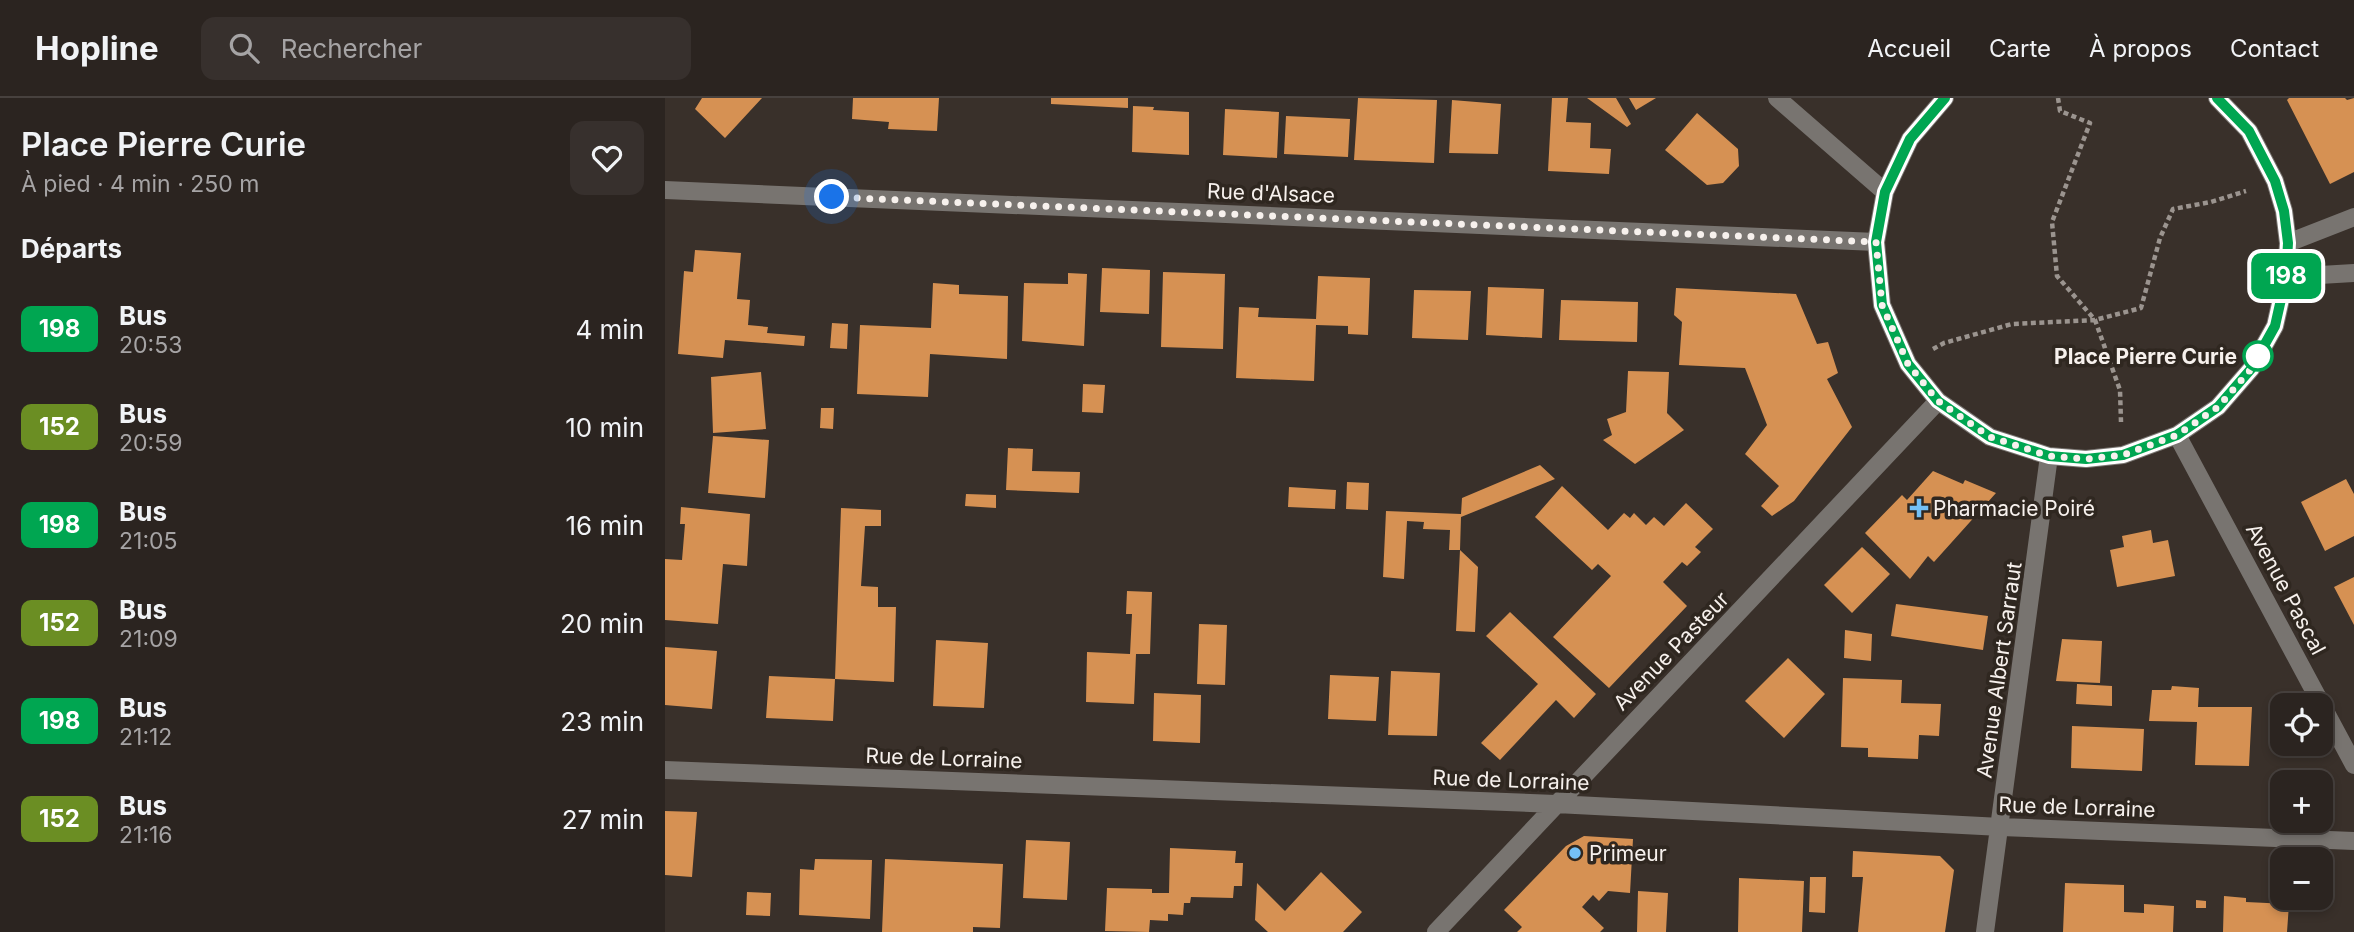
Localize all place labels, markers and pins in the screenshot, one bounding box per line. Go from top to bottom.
marker: Place Pierre Curie [2243,341,2273,371]
place label: Place Pierre Curie [2054,344,2237,369]
place label: Pharmacie Poiré [1933,496,2095,521]
marker: Pharmacie Poiré [1911,500,1927,516]
place label: Primeur [1589,841,1667,866]
marker: Primeur [1567,845,1583,861]

